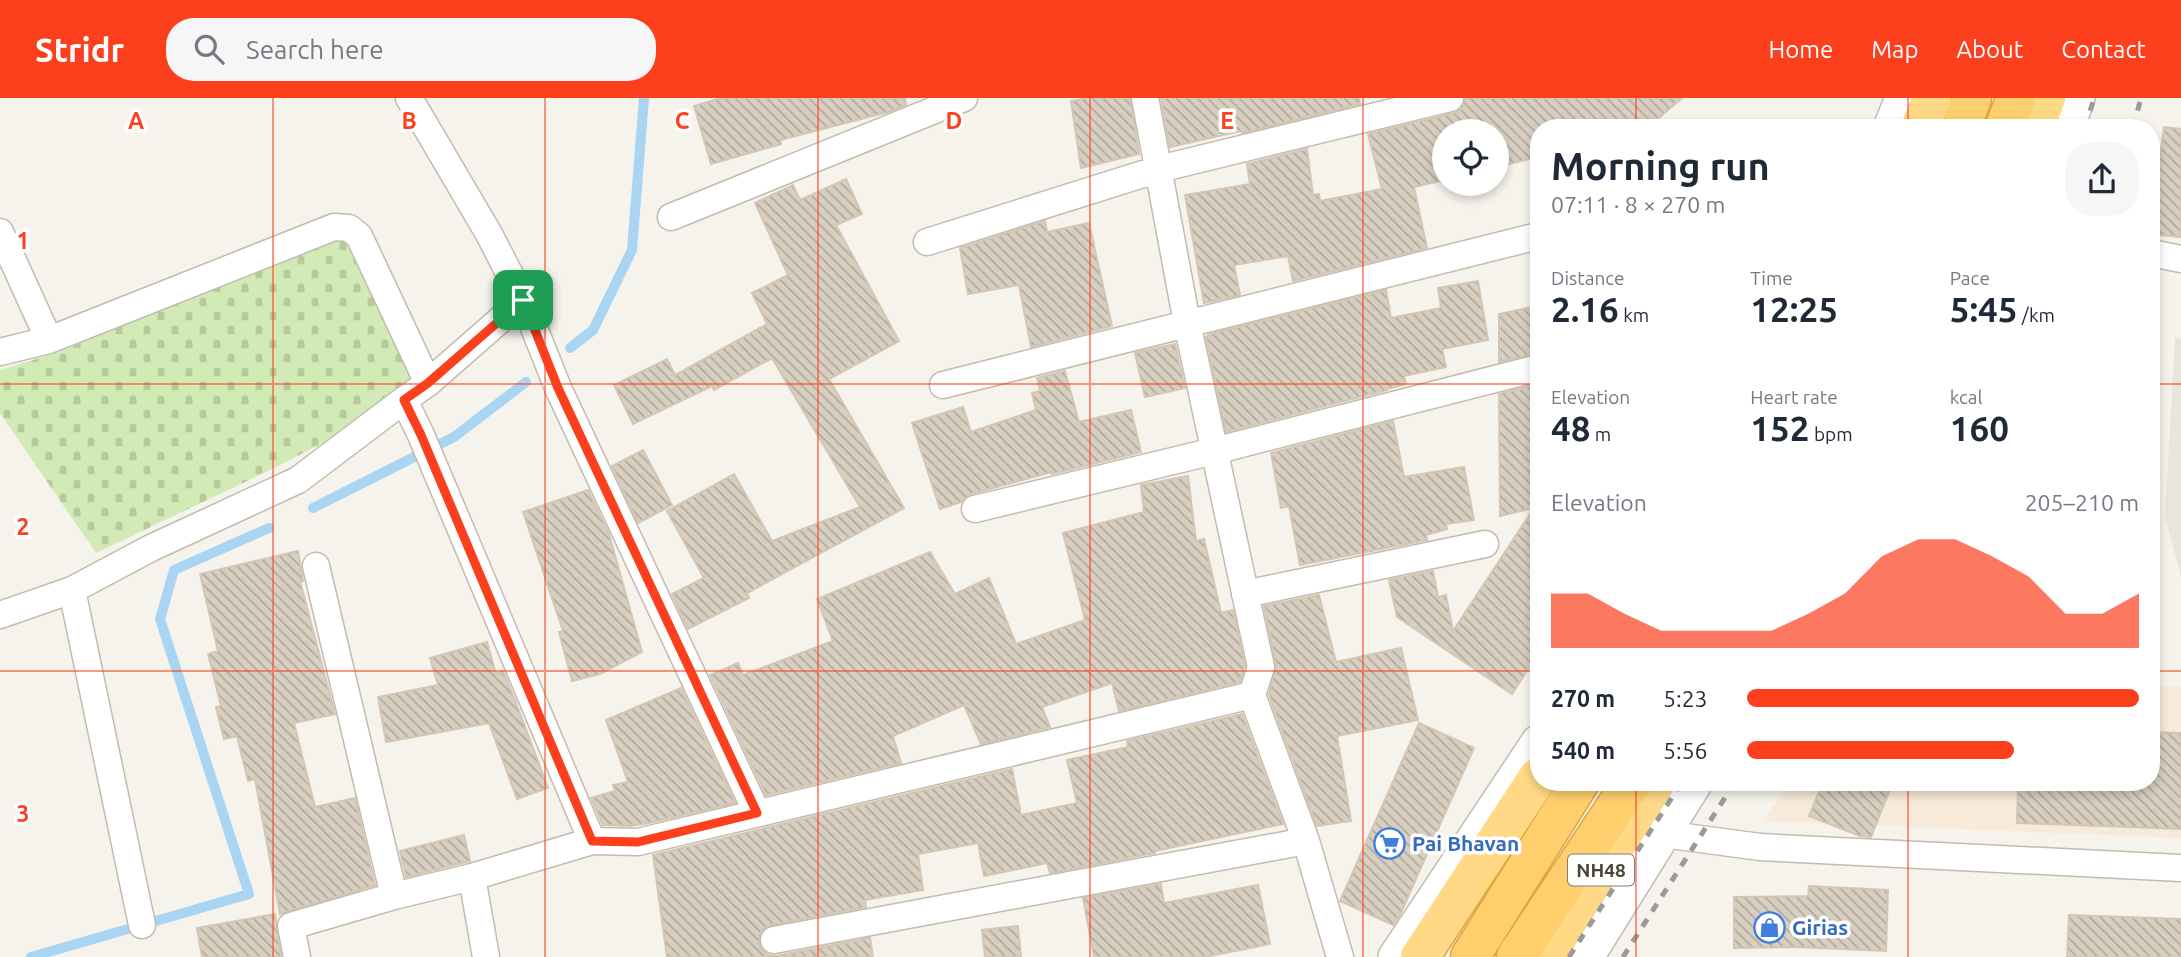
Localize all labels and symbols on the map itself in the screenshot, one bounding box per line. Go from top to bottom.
text: A [128,108,144,133]
text: B [401,108,417,133]
text: C [675,108,690,133]
text: D [946,108,962,133]
text: E [1220,108,1234,133]
text: 1 [17,228,29,253]
pin [493,270,553,330]
text: 2 [17,514,29,539]
text: 3 [17,801,29,826]
supermarket icon: Pai Bhavan [1372,827,1406,861]
place label: Pai Bhavan [1412,831,1519,855]
road number: NH48 [1568,855,1634,886]
shop icon: Girias [1752,911,1786,945]
place label: Girias [1792,915,1848,939]

